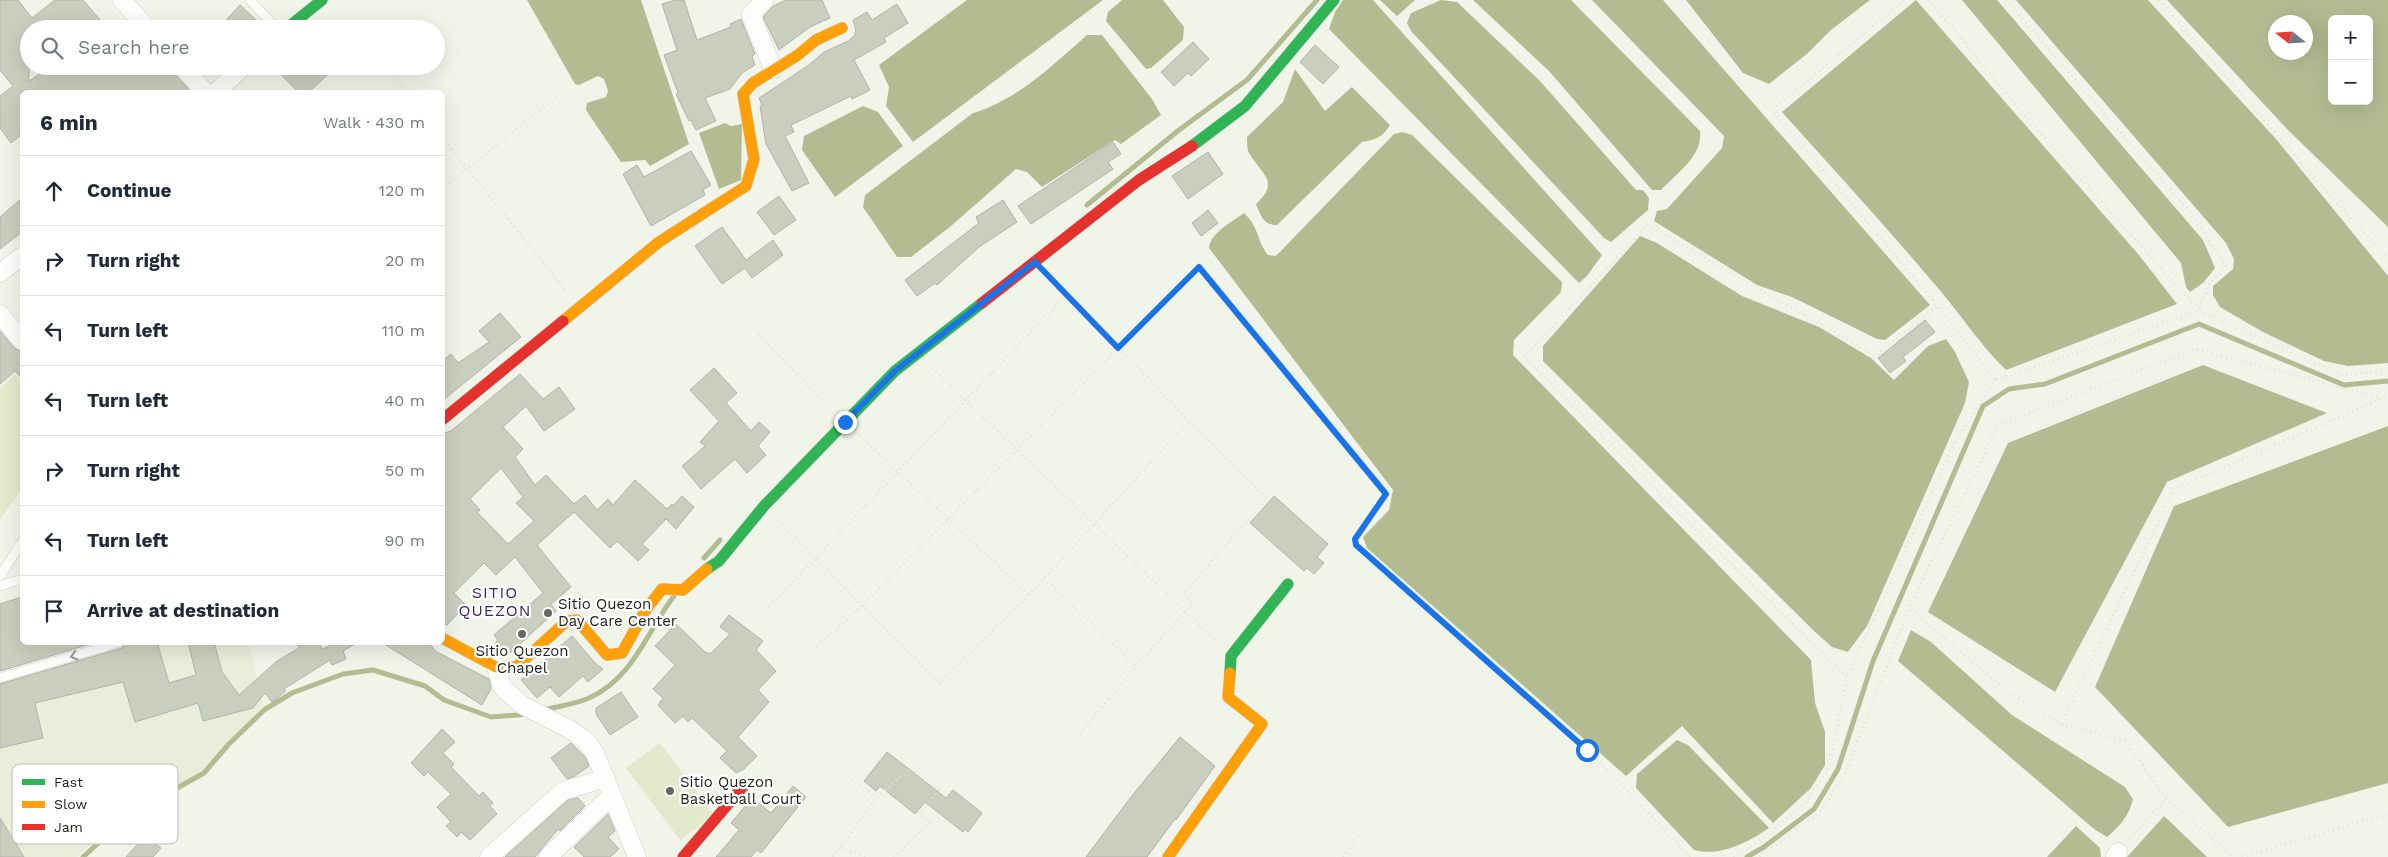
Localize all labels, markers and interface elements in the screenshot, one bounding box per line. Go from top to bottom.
north arrow [2268,15,2313,60]
map controls [2328,15,2373,105]
button: + [2328,15,2373,60]
search box [20,20,445,75]
icon: search [38,34,66,62]
text: Search here [78,36,189,59]
button: − [2328,60,2373,105]
text: 6 min [40,110,98,135]
text: Walk · 430 m [323,113,425,132]
icon: ahead [40,177,68,205]
text: Continue [87,179,171,202]
text: 120 m [379,181,425,200]
icon: right [40,247,68,275]
text: Turn right [87,249,180,272]
text: 20 m [385,251,425,270]
icon: left [40,317,68,345]
text: Turn left [87,319,168,342]
text: 110 m [382,321,425,340]
icon: left [40,387,68,415]
text: Turn left [87,389,168,412]
text: 40 m [385,391,425,410]
route end [834,411,857,434]
icon: right [40,457,68,485]
text: Turn right [87,459,180,482]
text: 50 m [385,461,425,480]
icon: left [40,527,68,555]
text: Turn left [87,529,168,552]
text: 90 m [384,531,425,550]
district label: SITIO QUEZON [458,583,532,620]
place label: Sitio Quezon Day Care Center [558,595,677,630]
icon: arrive [40,597,68,625]
text: Arrive at destination [87,599,279,622]
marker: Sitio Quezon Day Care Center [542,607,554,619]
marker: Sitio Quezon Chapel [516,628,528,640]
place label: Sitio Quezon Chapel [475,642,569,677]
one-way arrow [70,651,78,661]
route start [1576,739,1599,762]
legend [12,764,178,844]
place label: Sitio Quezon Basketball Court [680,773,802,808]
text: Fast [54,774,83,790]
marker: Sitio Quezon Basketball Court [664,785,676,797]
text: Slow [54,796,87,812]
text: Jam [54,819,83,835]

